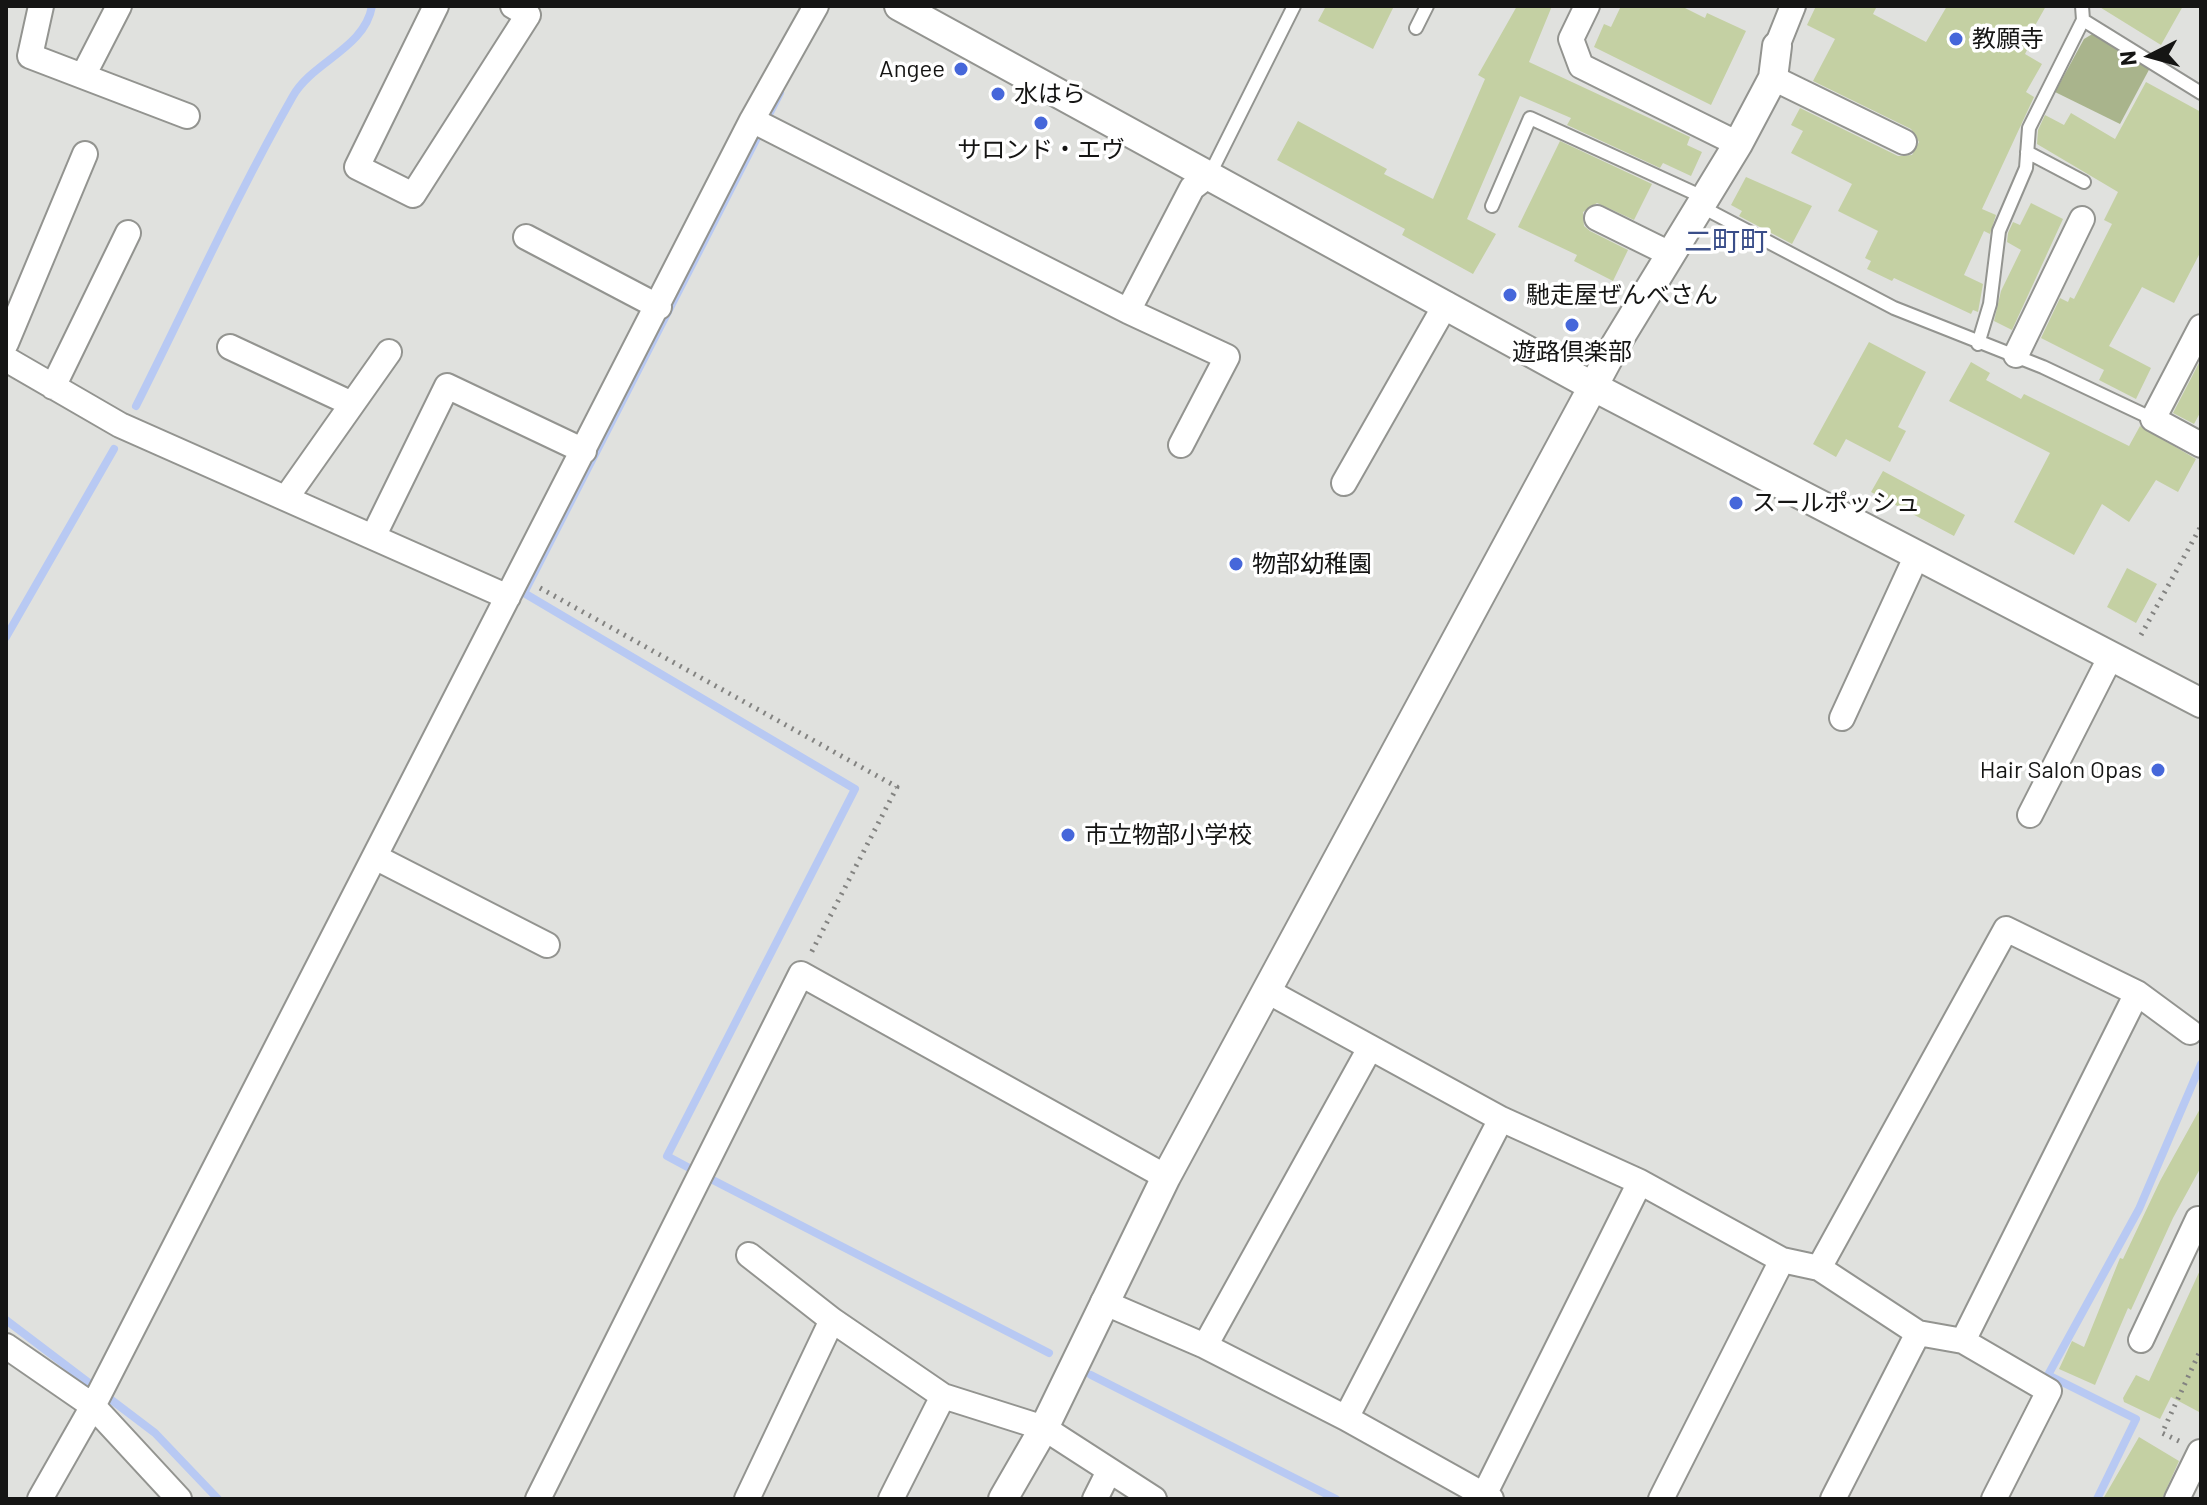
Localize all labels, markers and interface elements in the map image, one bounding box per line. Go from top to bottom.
north arrow [2111,16,2191,96]
place label: 教願寺 [1972,25,2044,53]
marker: 教願寺 [1947,30,1965,48]
text: N [2113,50,2141,67]
place label: Angee [879,55,945,83]
marker: Angee [952,60,970,78]
place label: 水はら [1014,80,1086,108]
marker: 水はら [989,85,1007,103]
marker: サロンド・エヴ [1032,114,1050,132]
place label: サロンド・エヴ [957,136,1125,164]
district label: 二町町 [1684,225,1768,259]
place label: 馳走屋ぜんべさん [1526,281,1718,309]
marker: 馳走屋ぜんべさん [1501,286,1519,304]
marker: 遊路倶楽部 [1563,316,1581,334]
place label: 遊路倶楽部 [1512,338,1632,366]
place label: スールポッシュ [1752,489,1920,517]
marker: スールポッシュ [1727,494,1745,512]
place label: 物部幼稚園 [1252,550,1372,578]
marker: 物部幼稚園 [1227,555,1245,573]
place label: Hair Salon Opas [1980,756,2142,784]
marker: Hair Salon Opas [2149,761,2167,779]
place label: 市立物部小学校 [1084,821,1252,849]
marker: 市立物部小学校 [1059,826,1077,844]

